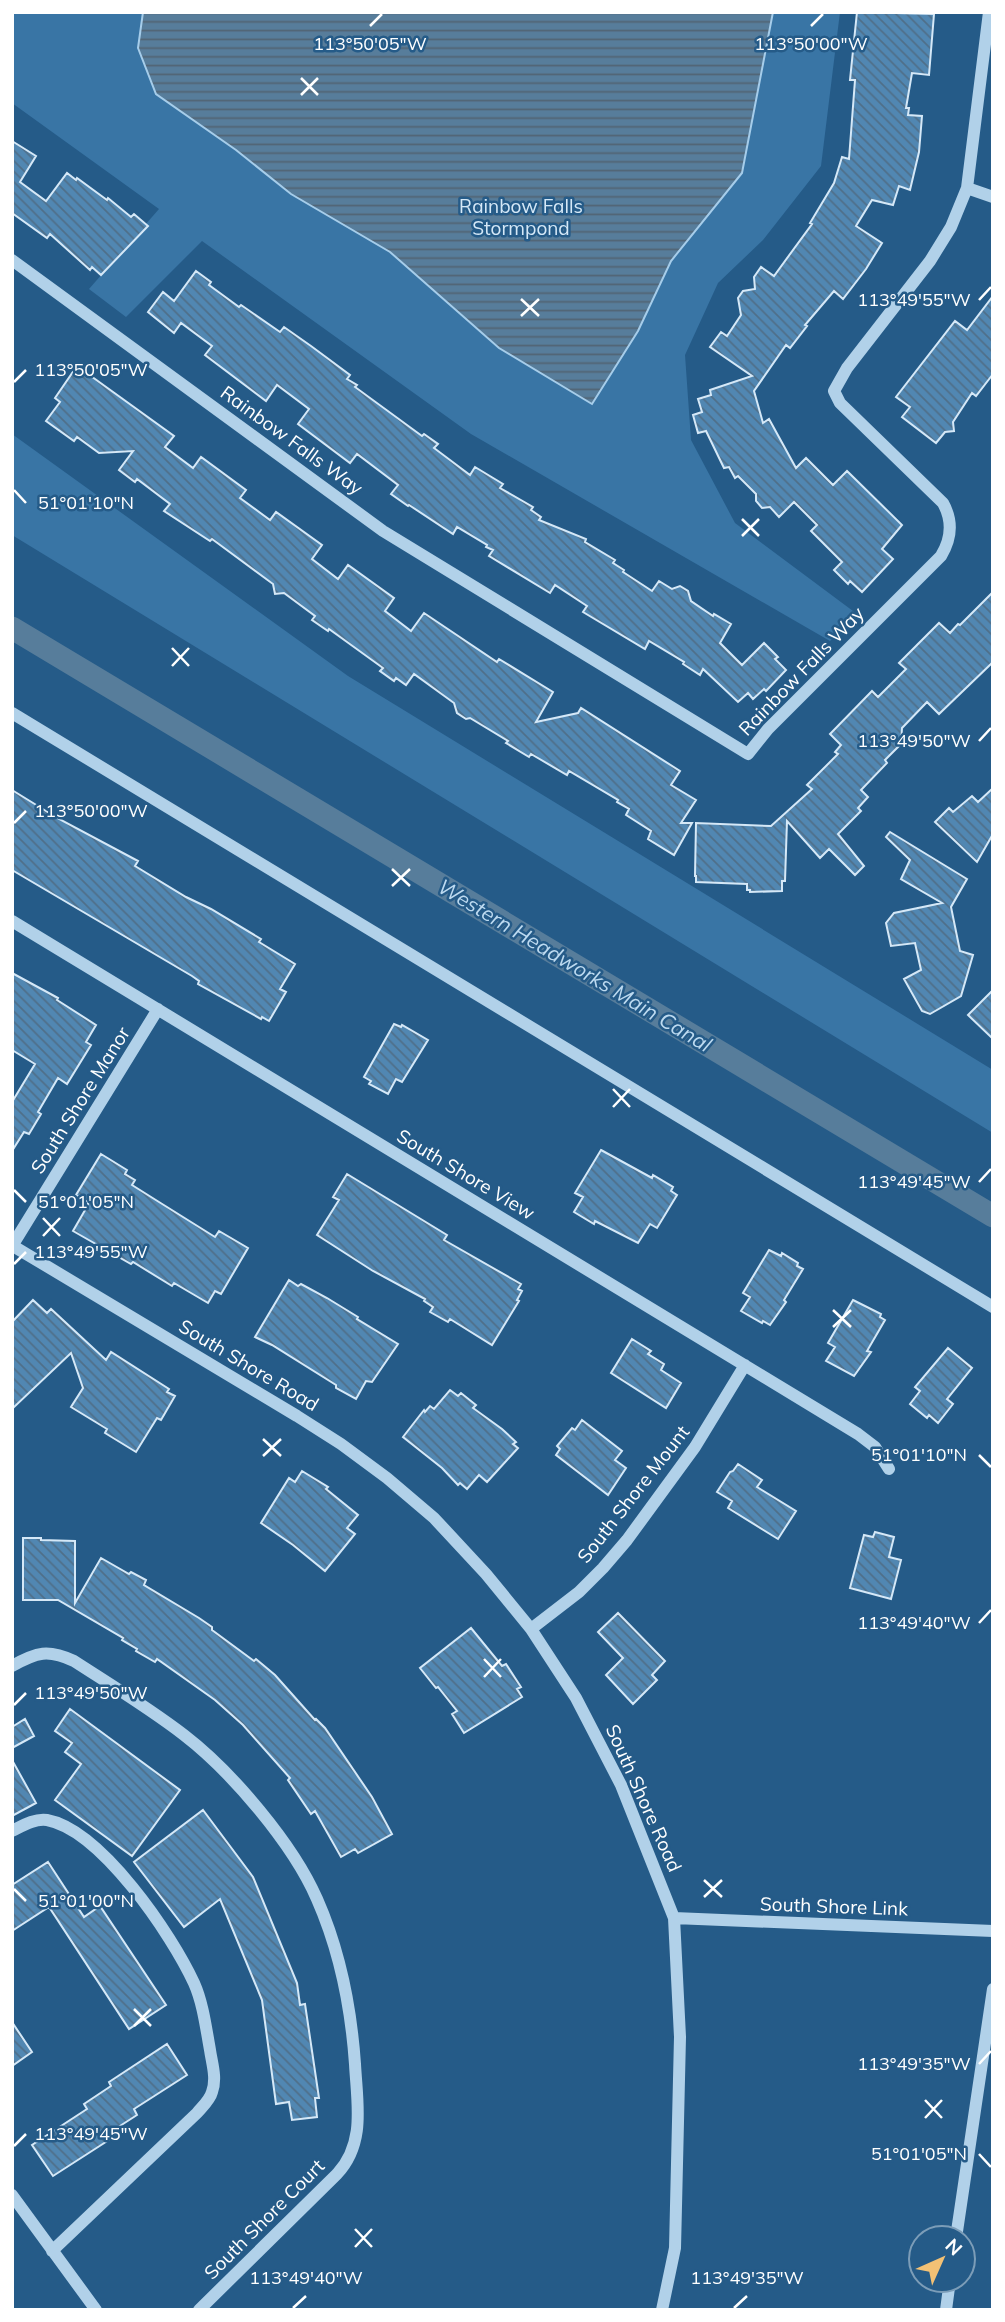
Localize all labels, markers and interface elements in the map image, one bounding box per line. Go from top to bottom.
text: 113°50'05"W [313,32,427,55]
text: 113°50'00"W [754,32,868,55]
park label: Rainbow Falls Stormpond [459,194,583,240]
text: 113°49'55"W [857,288,971,311]
text: 113°50'05"W [34,358,148,381]
street label: Rainbow Falls Way [216,380,368,500]
text: 51°01'10"N [38,491,134,514]
street label: Rainbow Falls Way [733,601,869,741]
text: 113°49'50"W [857,729,971,752]
text: 113°50'00"W [34,799,148,822]
water label: Western Headworks Main Canal [433,873,717,1057]
street label: South Shore Manor [25,1022,135,1178]
street label: South Shore View [393,1123,539,1225]
text: 113°49'45"W [857,1170,971,1193]
text: 51°01'05"N [38,1190,134,1213]
text: 113°49'55"W [34,1240,148,1263]
street label: South Shore Road [175,1314,323,1416]
street label: South Shore Mount [572,1420,694,1568]
text: 51°01'10"N [871,1443,967,1466]
text: 113°49'40"W [857,1611,971,1634]
text: 113°49'50"W [34,1681,148,1704]
street label: South Shore Road [601,1721,687,1875]
text: 51°01'00"N [38,1889,134,1912]
street label: South Shore Link [760,1891,909,1921]
text: 113°49'35"W [857,2052,971,2075]
text: 113°49'45"W [34,2122,148,2145]
text: 51°01'05"N [871,2142,967,2165]
street label: South Shore Court [199,2154,329,2284]
north arrow [907,2224,977,2294]
text: N [940,2233,968,2261]
text: 113°49'40"W [249,2266,363,2289]
text: 113°49'35"W [690,2266,804,2289]

